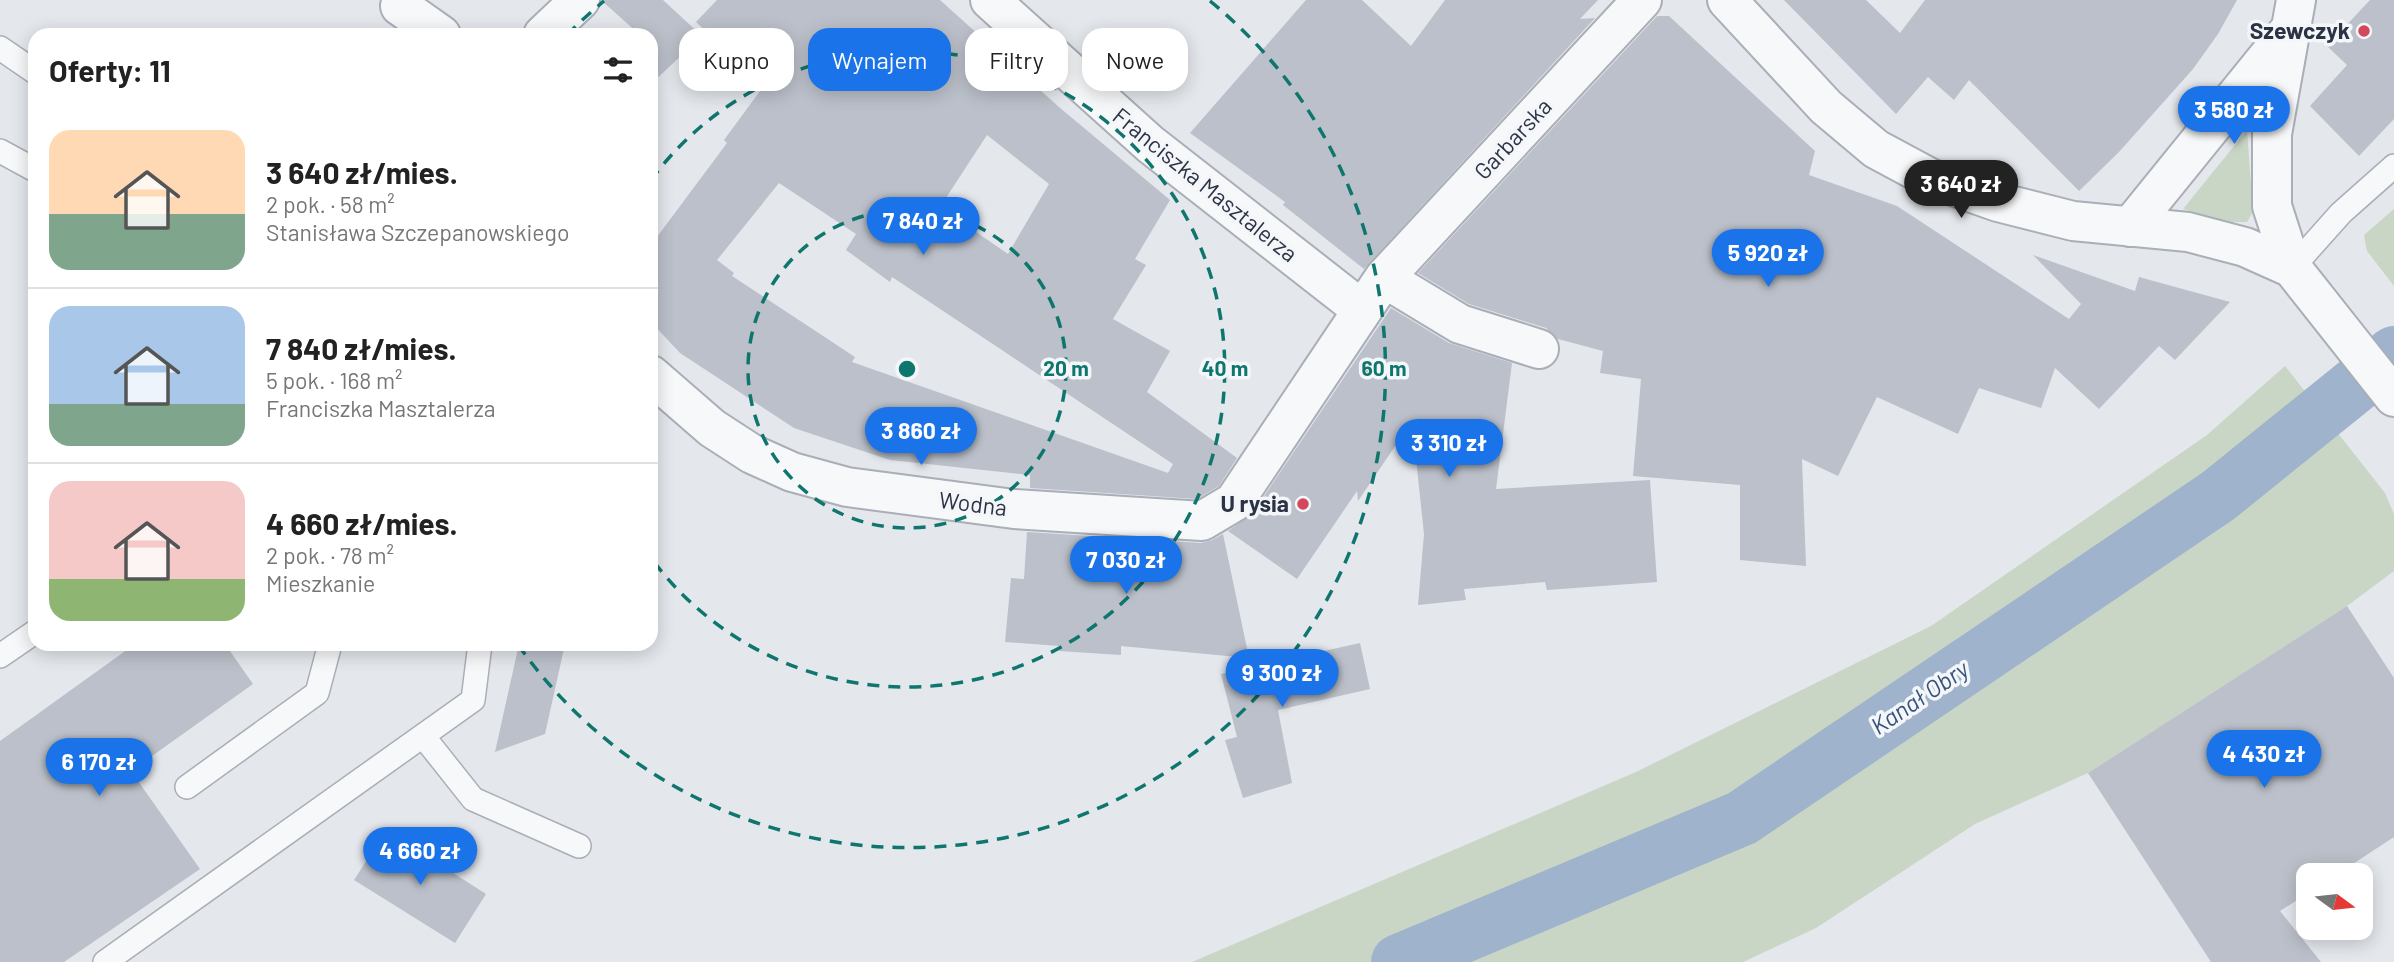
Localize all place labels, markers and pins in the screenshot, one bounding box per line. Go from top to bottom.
place label: Szewczyk [2250,16,2350,44]
marker: Szewczyk [2356,23,2372,39]
pin: 3 580 zł [2162,86,2306,146]
pin: 3 640 zł [1889,160,2033,220]
pin: 7 840 zł [851,198,995,257]
pin: 5 920 zł [1696,230,1840,289]
centre of rings [895,357,919,381]
pin: 3 860 zł [849,407,993,467]
pin: 3 310 zł [1377,420,1521,479]
place label: U rysia [1221,489,1289,517]
marker: U rysia [1295,496,1311,512]
pin: 7 030 zł [1054,536,1198,596]
pin: 9 300 zł [1210,650,1354,709]
pin: 4 430 zł [2192,730,2336,790]
pin: 6 170 zł [27,738,171,798]
pin: 4 660 zł [348,828,492,887]

